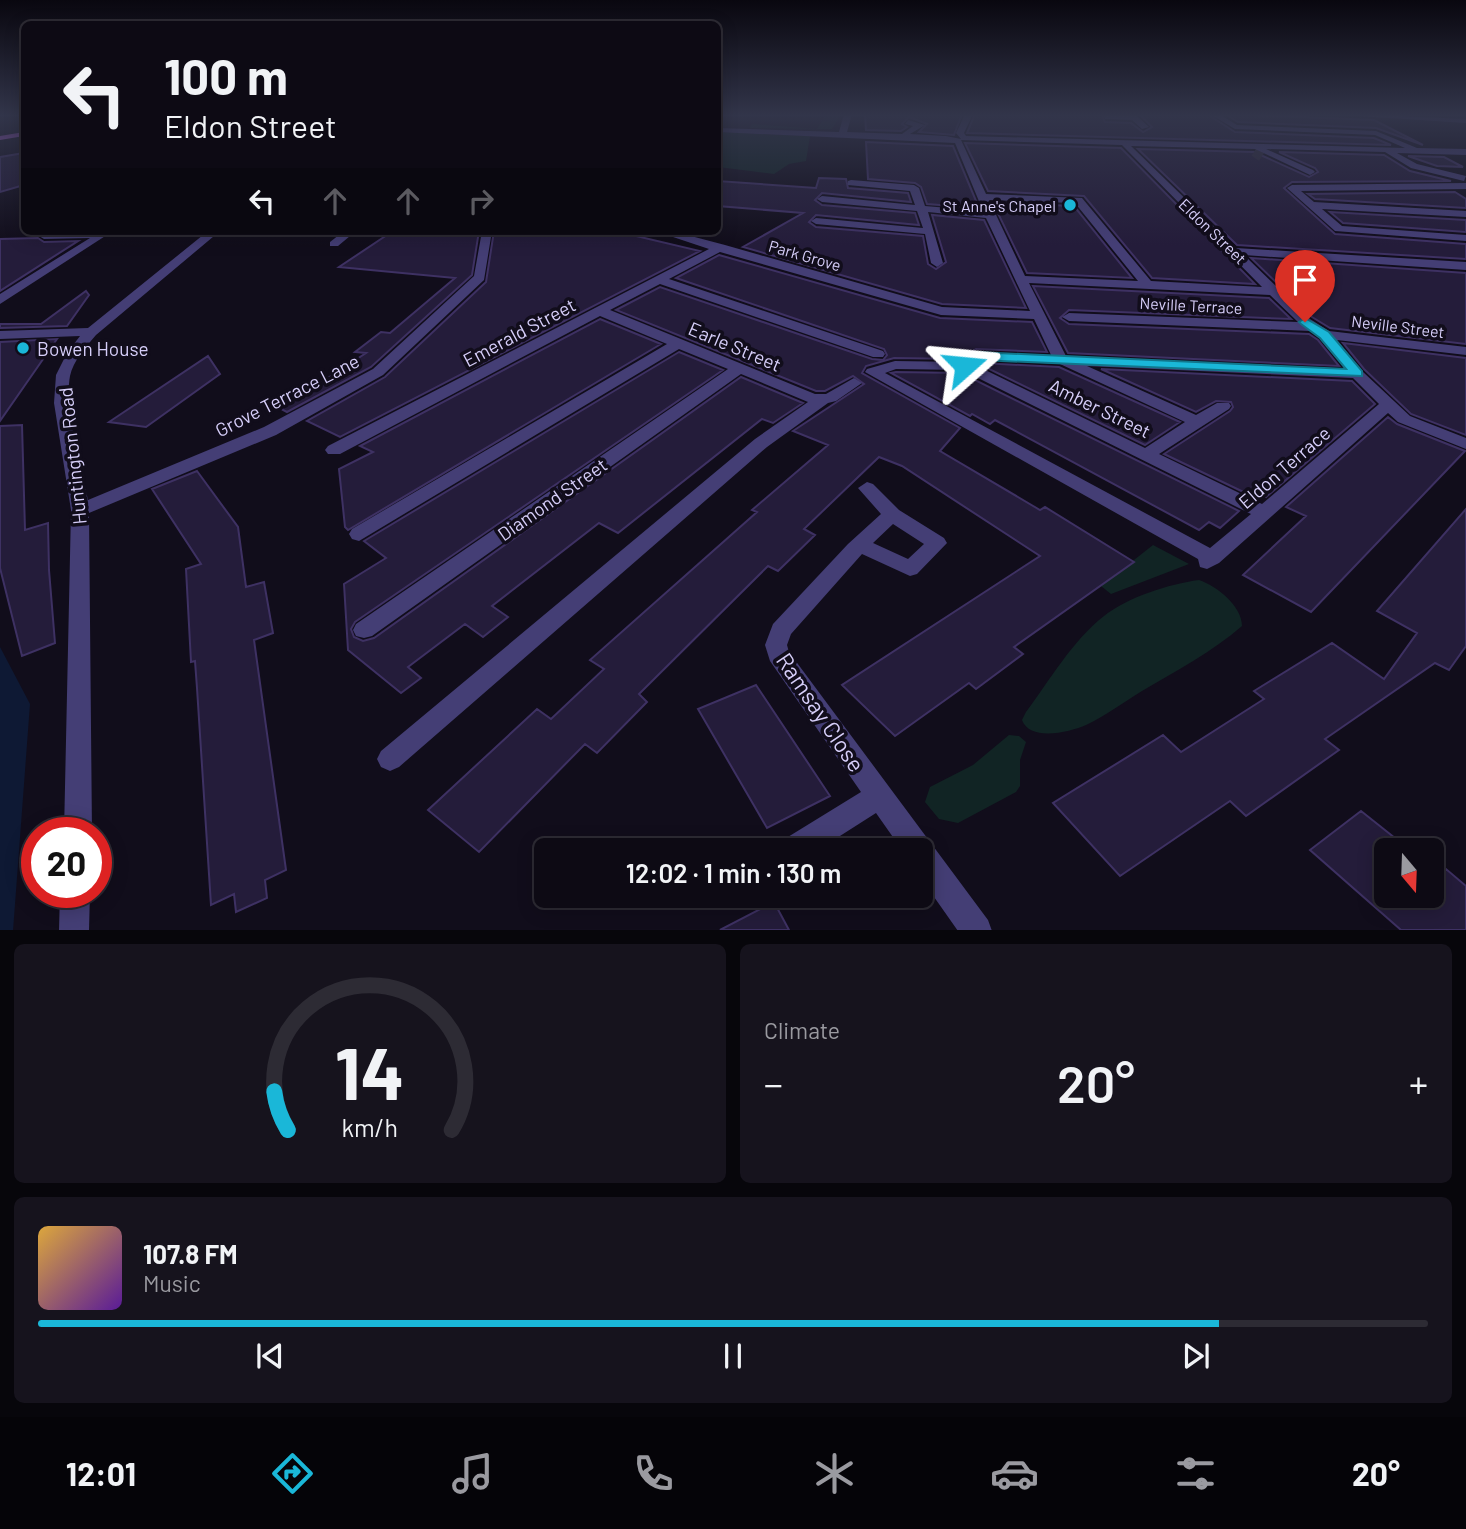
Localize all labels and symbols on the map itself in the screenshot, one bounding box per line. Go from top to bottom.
street label: Eldon Street [1175,194,1251,268]
place label: St Anne's Chapel [943,196,1056,215]
marker: St Anne's Chapel [1062,197,1078,213]
street label: Park Grove [767,236,843,274]
pin [1275,250,1335,322]
street label: Emerald Street [459,293,579,371]
street label: Neville Terrace [1139,293,1243,317]
street label: Neville Street [1350,311,1446,341]
street label: Earle Street [685,316,785,376]
position arrow [928,329,1002,403]
place label: Bowen House [37,337,149,360]
marker: Bowen House [15,340,31,356]
street label: Grove Terrace Lane [211,349,363,441]
street label: Amber Street [1045,374,1155,442]
street label: Huntington Road [53,386,91,526]
street label: Eldon Terrace [1234,421,1334,513]
street label: Diamond Street [493,453,611,545]
street label: Ramsay Close [771,647,871,777]
speed limit sign: 20 [21,817,112,908]
north arrow [1374,838,1444,908]

